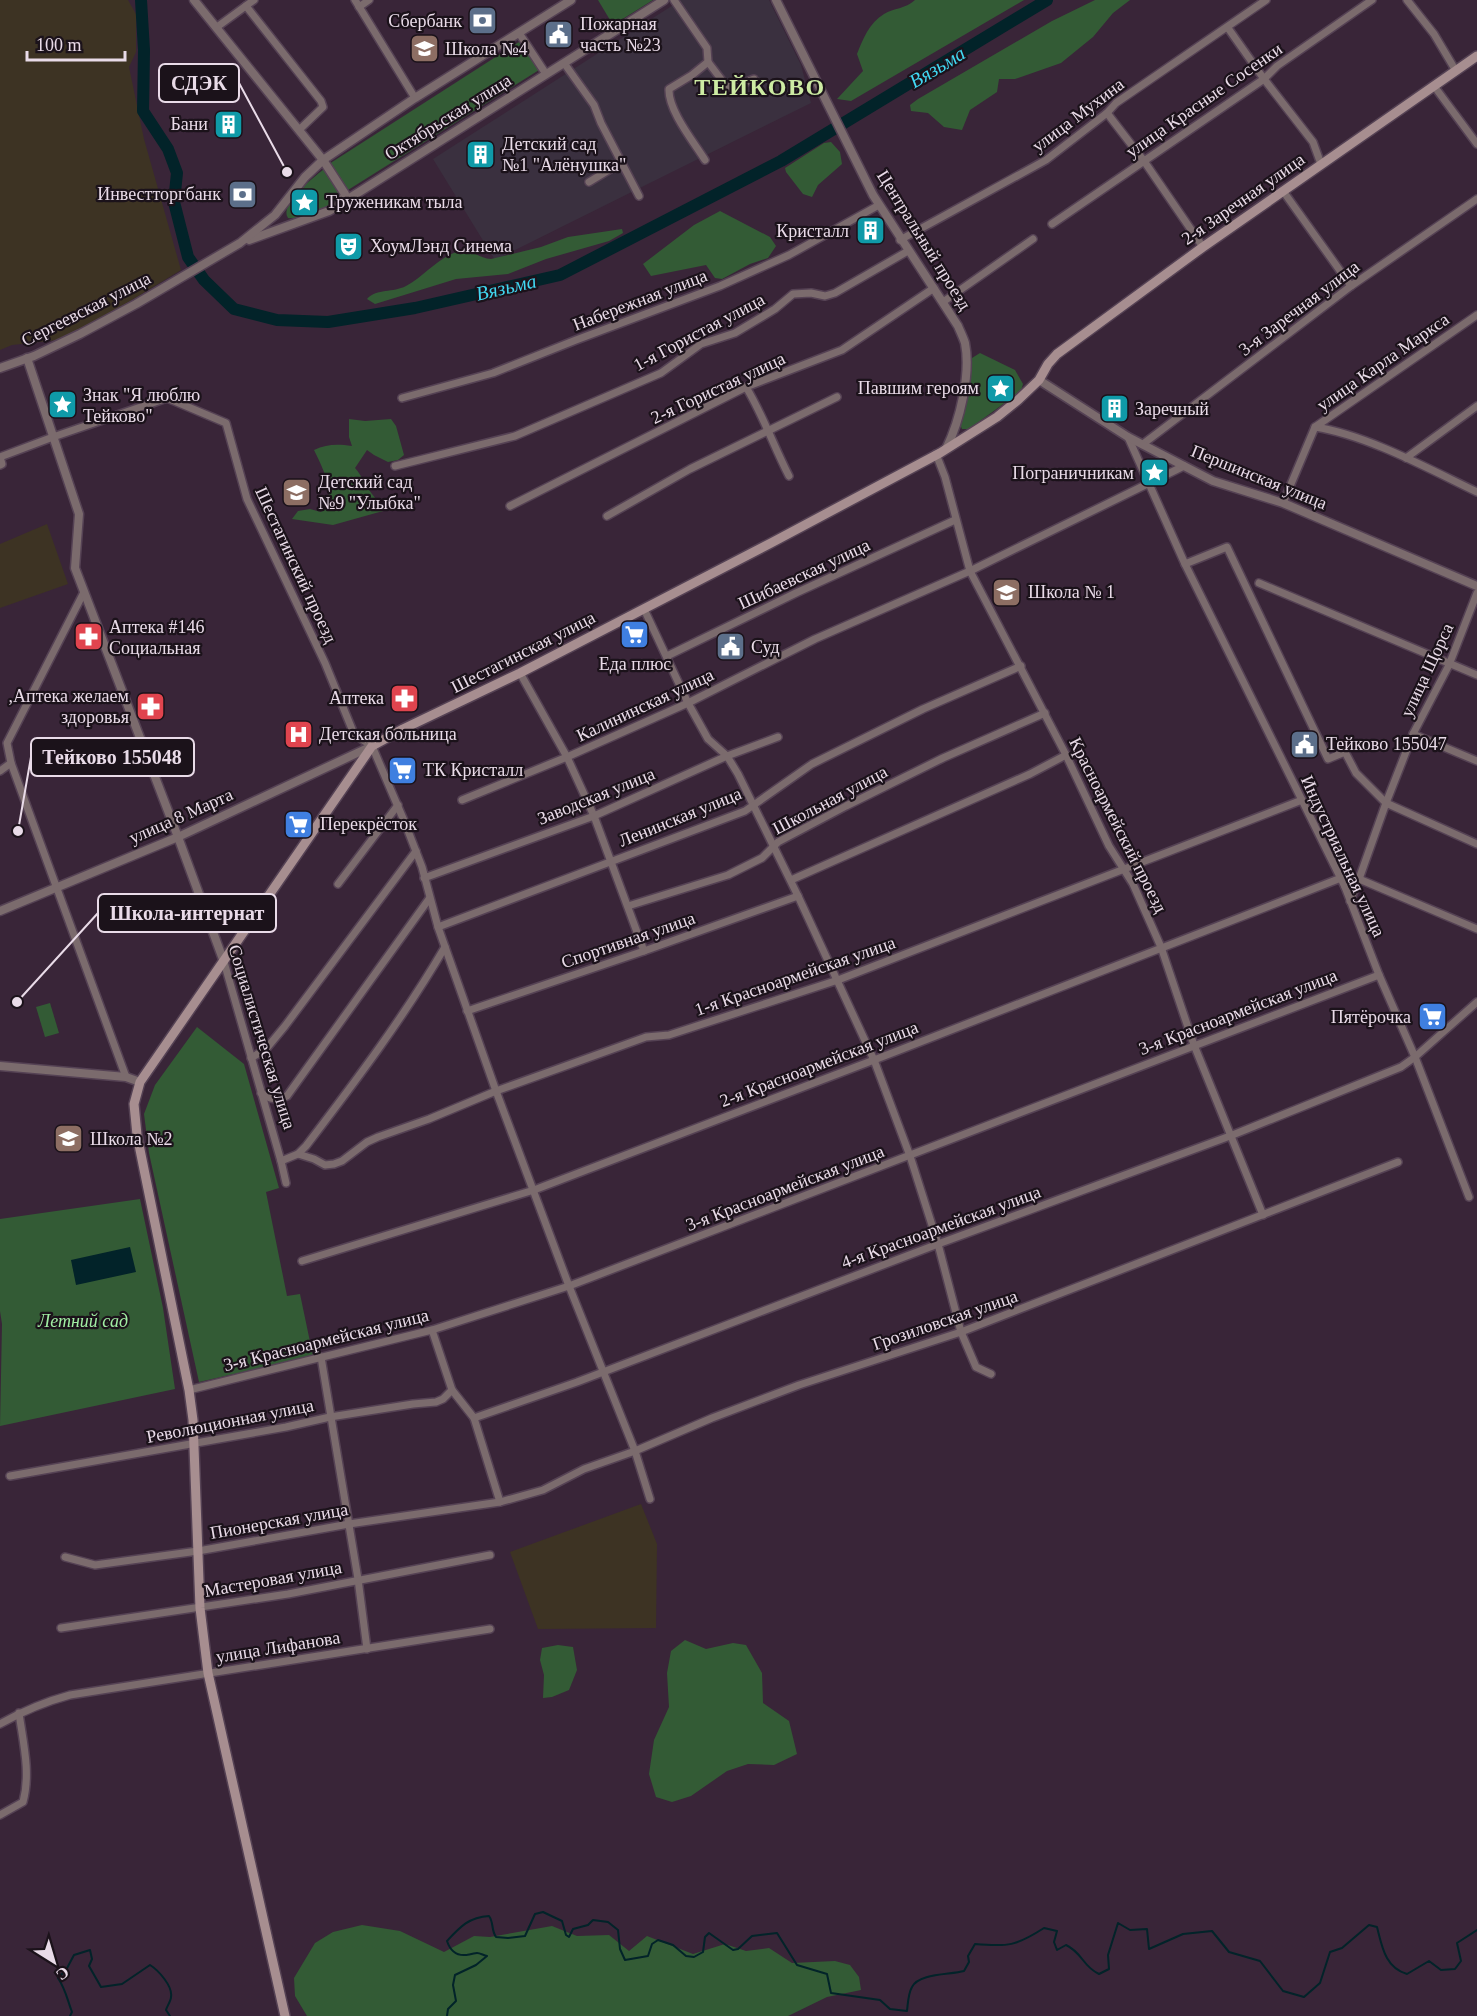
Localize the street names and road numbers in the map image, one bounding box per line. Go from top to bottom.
street label: улица Красные Сосенки [1122,38,1286,161]
street label: Октябрьская улица [381,70,515,164]
street label: улица Мухина [1028,74,1128,156]
street label: 2-я Заречная улица [1178,149,1308,249]
street label: Центральный проезд [873,166,975,314]
street label: 3-я Заречная улица [1235,256,1363,360]
street label: Набережная улица [570,265,710,335]
street label: Сергеевская улица [18,268,154,350]
street label: 1-я Гористая улица [630,289,768,375]
street label: улица Карла Маркса [1313,309,1453,415]
street label: 2-я Гористая улица [648,348,788,428]
street label: Першинская улица [1188,441,1330,513]
street label: Шестагинский проезд [251,484,341,646]
street label: Шибаевская улица [735,535,873,613]
street label: Шестагинская улица [448,607,598,697]
street label: улица Щорса [1397,620,1457,720]
street label: Калининская улица [573,664,717,746]
street label: Красноармейский проезд [1065,734,1171,916]
street label: Школьная улица [769,761,891,839]
street label: Заводская улица [534,763,658,829]
street label: Индустриальная улица [1297,772,1389,940]
street label: Ленинская улица [616,783,744,851]
street label: улица 8 Марта [126,784,236,848]
street label: Спортивная улица [558,908,698,972]
street label: 1-я Красноармейская улица [692,932,898,1020]
street label: Социалистическая улица [224,942,300,1132]
street label: 3-я Красноармейская улица [1136,965,1340,1059]
street label: 2-я Красноармейская улица [717,1017,921,1111]
street label: 3-я Красноармейская улица [683,1141,887,1235]
street label: 4-я Красноармейская улица [839,1182,1043,1272]
street label: Грозиловская улица [870,1286,1020,1354]
street label: 3-я Красноармейская улица [221,1305,431,1375]
street label: Революционная улица [145,1395,315,1447]
street label: Пионерская улица [208,1499,350,1543]
street label: Мастеровая улица [203,1557,343,1601]
street label: улица Лифанова [215,1627,341,1667]

